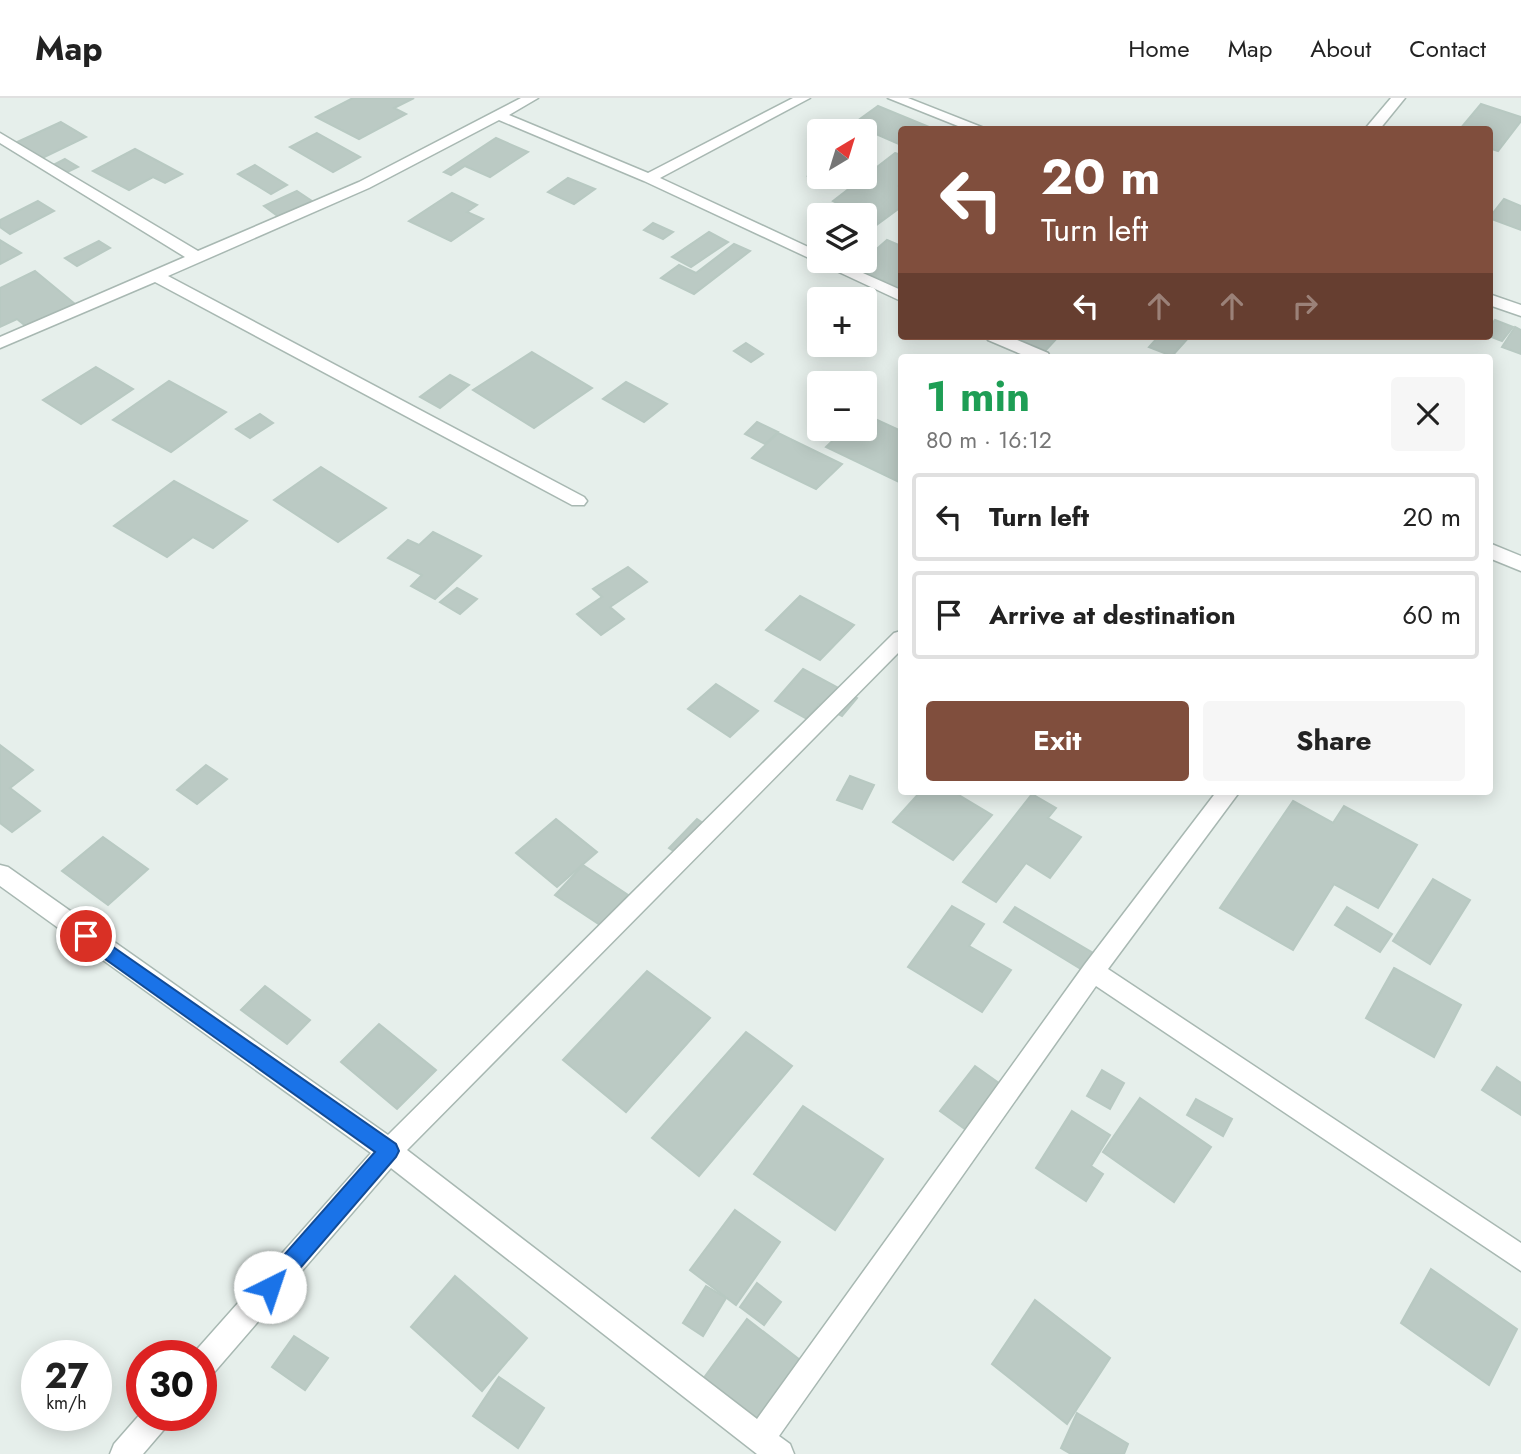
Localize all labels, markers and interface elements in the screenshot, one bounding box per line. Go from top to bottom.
text: Map [35,25,103,72]
text: Home [1128,31,1190,66]
text: Map [1228,31,1272,66]
text: About [1310,31,1371,66]
text: Contact [1409,31,1486,66]
north arrow [807,119,877,189]
map controls [807,119,877,441]
text: 20 m [1041,142,1160,212]
icon: left [926,154,1017,245]
button: layers [807,203,877,273]
text: Turn left [1041,207,1148,253]
button: + [807,287,877,357]
icon: left [1067,287,1105,325]
icon: ahead [1140,287,1178,325]
icon: ahead [1213,287,1251,325]
icon: right [1286,287,1324,325]
text: 1 min [926,366,1030,427]
button: − [807,371,877,441]
button: close [1391,377,1465,451]
text: 80 m · 16:12 [926,423,1052,457]
icon: left [930,498,968,536]
text: Turn left [989,498,1089,536]
text: 20 m [1403,498,1461,536]
icon: arrive [930,596,968,634]
text: Arrive at destination [989,596,1236,634]
text: 60 m [1402,596,1461,634]
button: Exit [926,701,1189,781]
button: Share [1203,701,1465,781]
pin [56,906,116,966]
icon: arrive [67,917,105,955]
position arrow [233,1250,307,1324]
speed limit sign: 30 [126,1340,217,1431]
text: 27 [44,1351,89,1401]
text: km/h [46,1390,87,1416]

